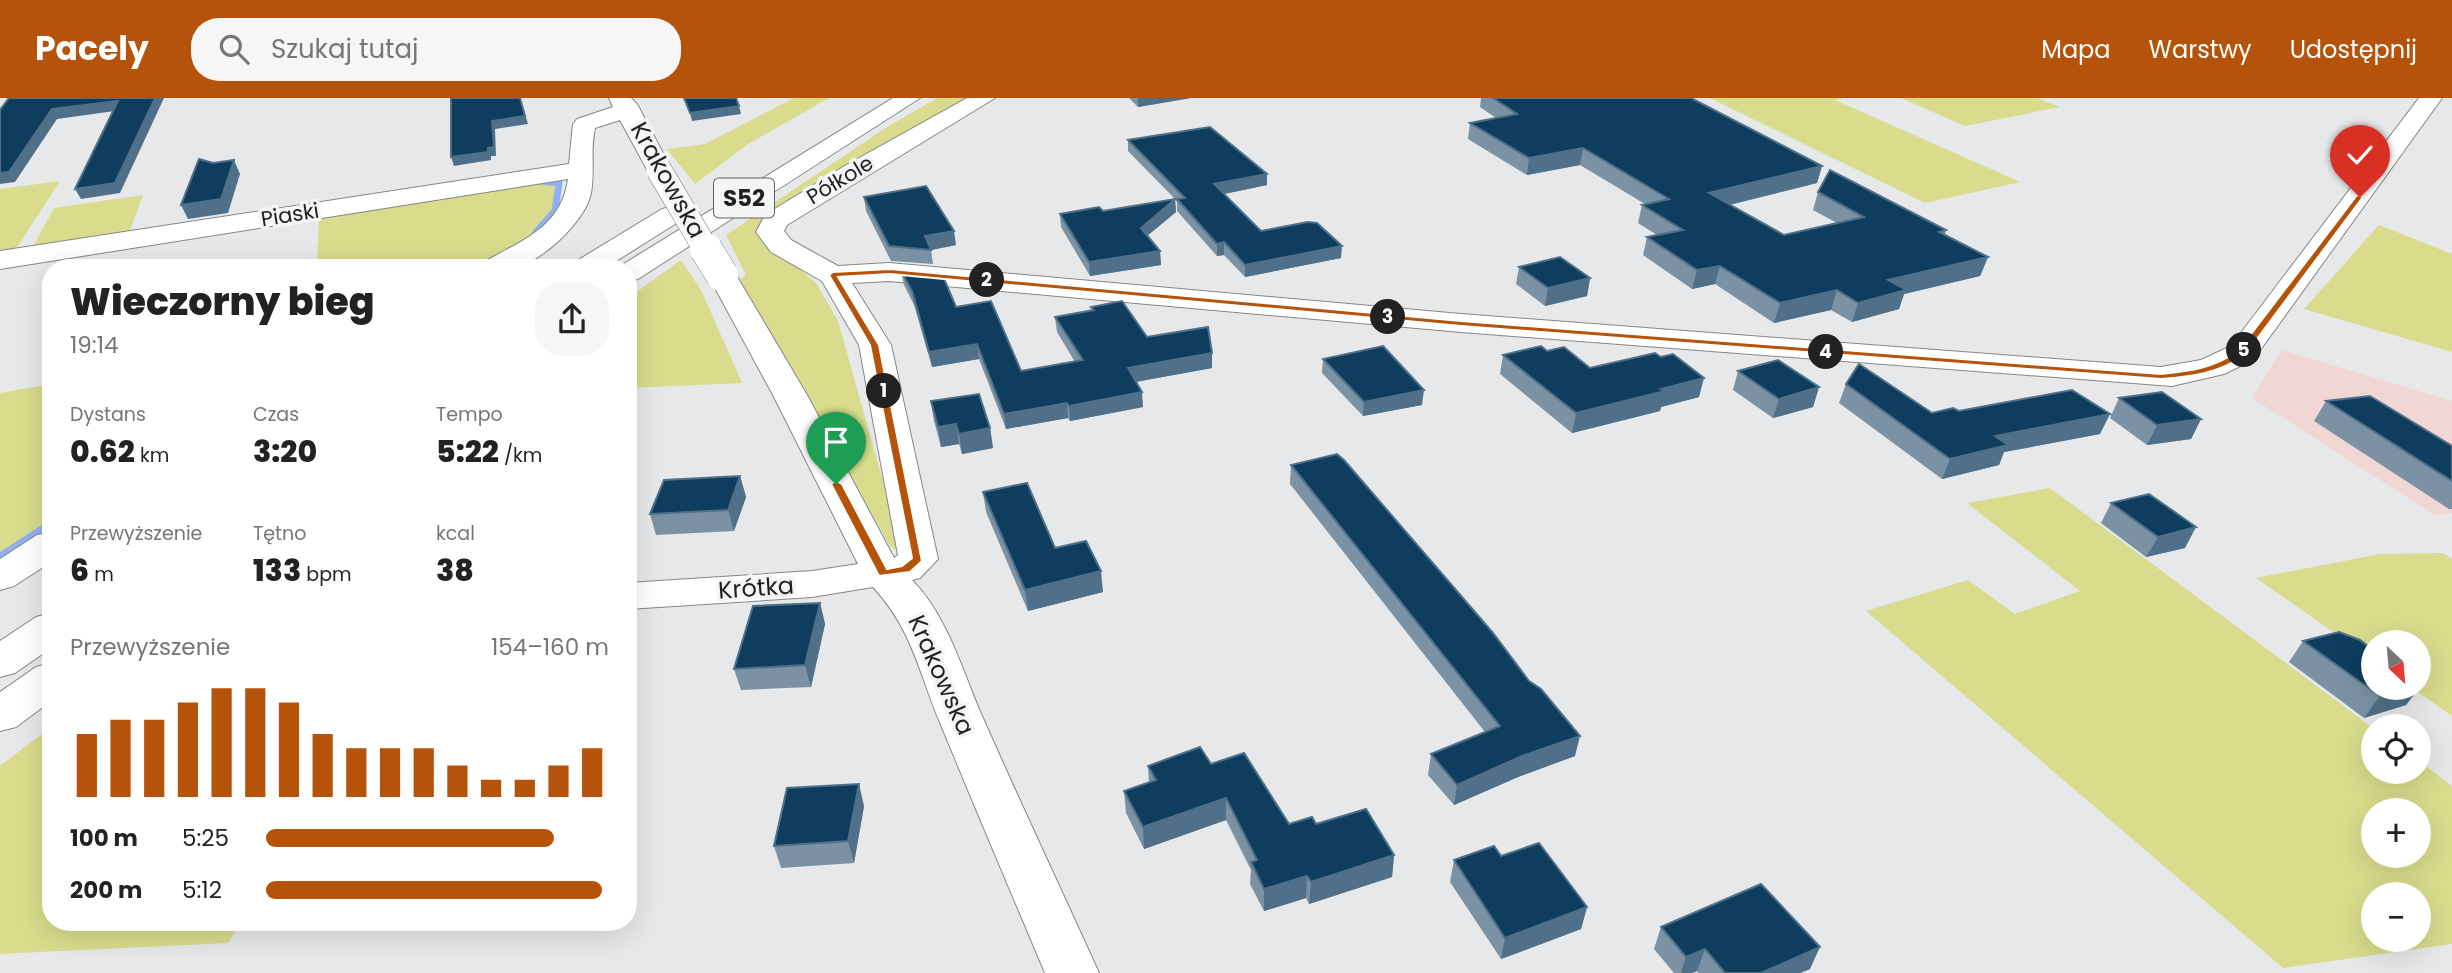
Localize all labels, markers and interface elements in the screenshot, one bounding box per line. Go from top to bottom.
search box [191,18,681,81]
text: Pacely [35,25,149,72]
icon: search [215,30,253,68]
text: Szukaj tutaj [271,31,419,67]
text: Mapa [2041,33,2111,66]
text: Warstwy [2149,33,2252,66]
text: Udostępnij [2290,33,2417,66]
street label: Krakowska [623,116,714,244]
pin [2330,125,2390,197]
icon: check [2341,136,2379,174]
street label: Półkole [801,148,879,211]
road number: S52 [714,178,774,218]
street label: Piaski [259,196,321,233]
pin: 2 [970,262,1004,298]
text: 2 [981,266,992,293]
text: Wieczorny bieg [70,275,375,328]
button: share [535,282,609,356]
pin: 3 [1370,300,1406,334]
text: 3 [1382,303,1393,330]
text: 19:14 [70,329,119,361]
pin: 5 [2226,332,2262,368]
pin: 4 [1808,334,1843,370]
text: 5 [2237,336,2250,363]
text: 4 [1819,338,1832,365]
pin: 1 [866,374,902,408]
text: 1 [880,377,887,404]
text: Dystans [70,401,146,428]
text: Czas [253,401,299,428]
text: Tempo [436,401,503,428]
pin [806,412,866,484]
icon: arrive [817,423,855,461]
text: 0.62 [70,430,135,473]
text: 3:20 [253,430,317,473]
text: 5:22 [436,430,499,473]
text: km [135,442,169,469]
text: /km [499,442,542,469]
text: Przewyższenie [70,520,202,547]
text: Tętno [253,520,306,547]
text: kcal [436,520,475,547]
text: 6 [70,549,89,592]
text: 133 [253,549,301,592]
text: 38 [436,549,474,592]
text: m [89,561,114,588]
text: bpm [301,561,352,588]
street label: Krótka [717,568,795,607]
street label: Krakowska [900,610,983,740]
north arrow [2361,630,2431,700]
map controls [2361,630,2431,952]
text: Przewyższenie [70,631,230,663]
text: 154–160 m [491,631,609,663]
button: locate [2361,714,2431,784]
button: + [2361,798,2431,868]
text: 100 m [70,822,138,854]
text: 5:25 [182,822,229,854]
text: 200 m [70,874,142,906]
text: 5:12 [182,874,222,906]
button: − [2361,882,2431,952]

